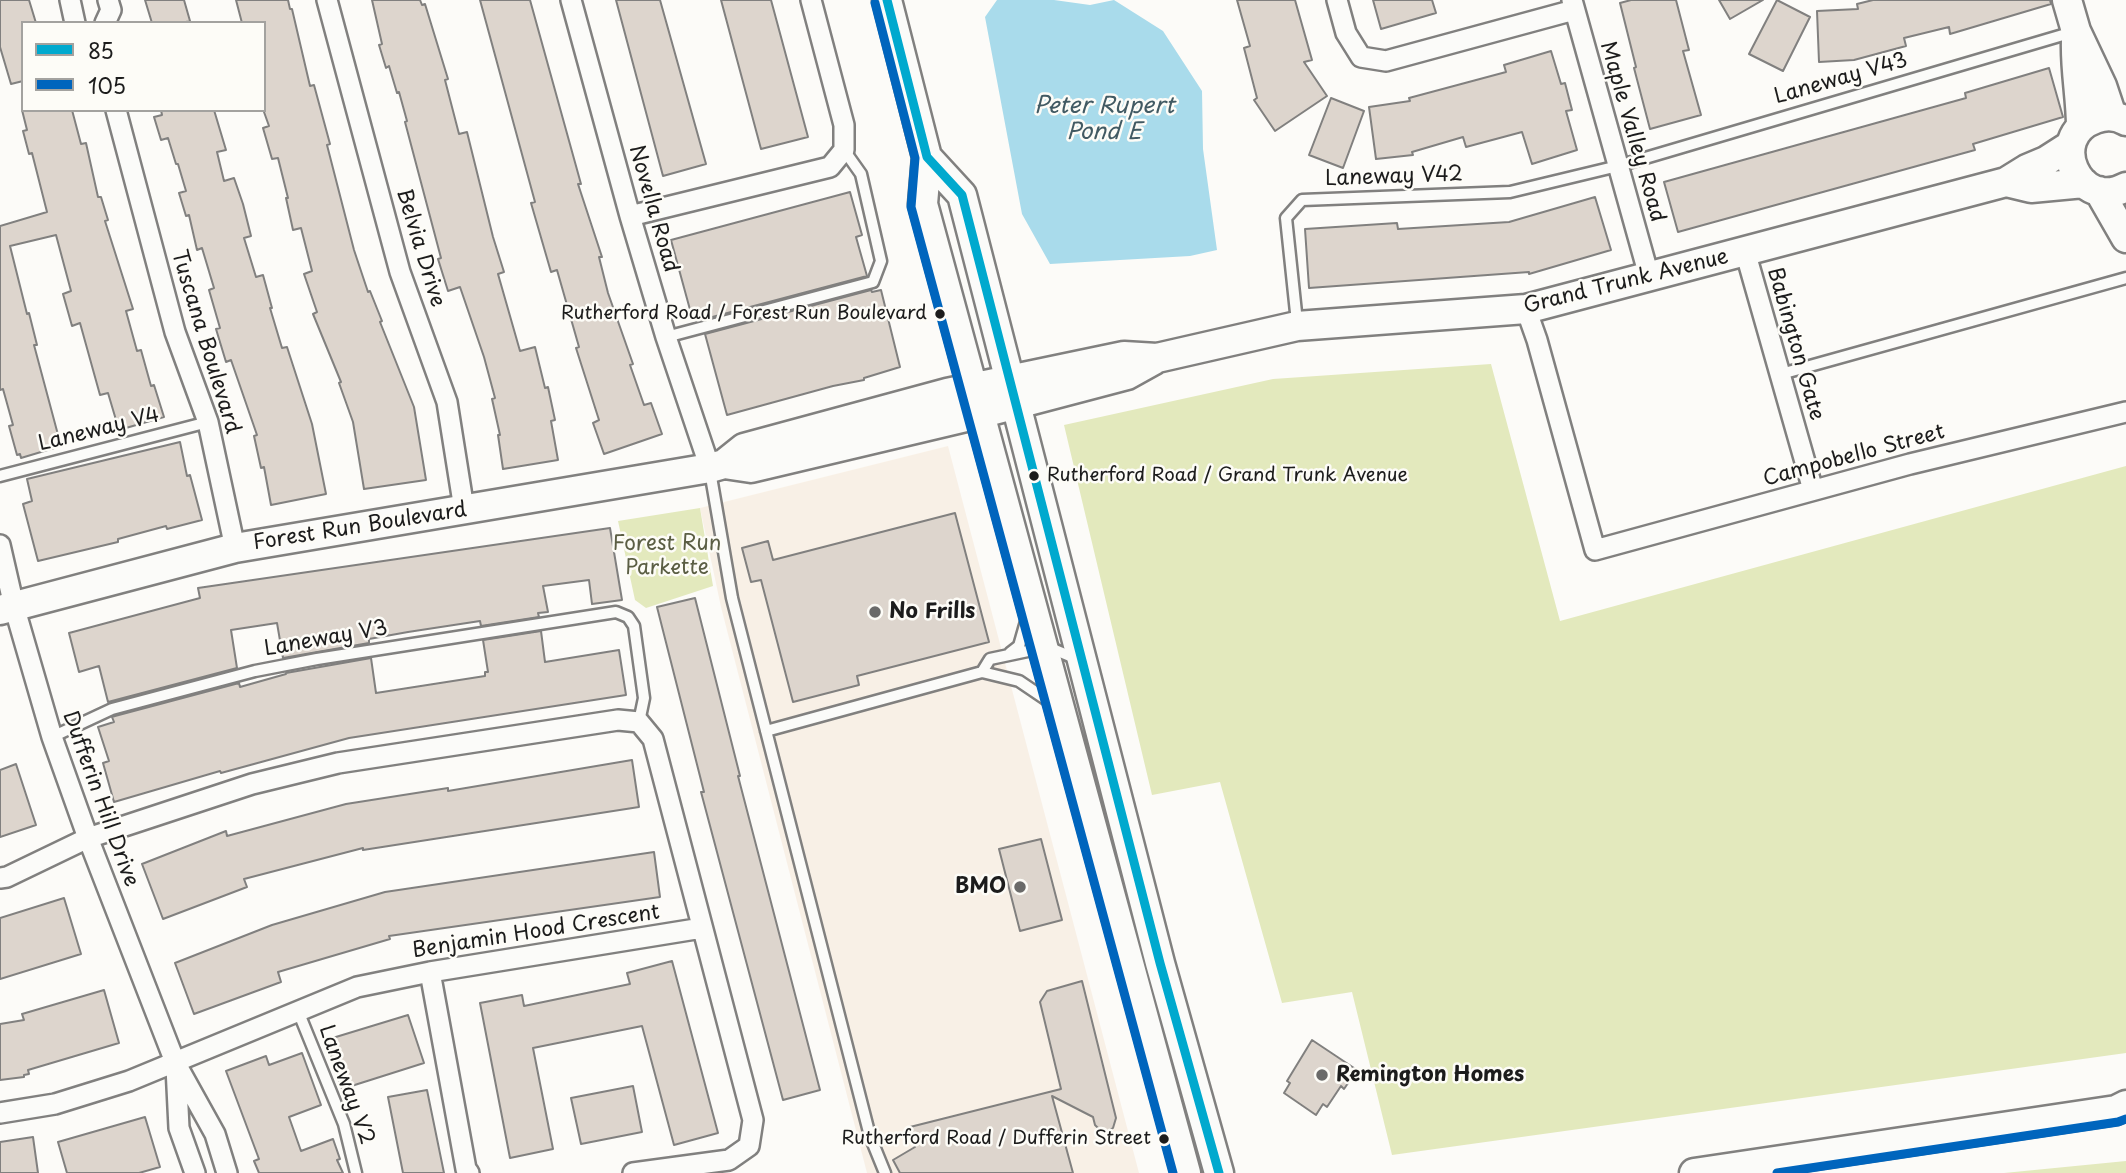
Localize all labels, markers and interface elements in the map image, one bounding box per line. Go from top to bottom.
legend [21,21,266,112]
text: 85 [88,34,114,66]
street label: Maple Valley Road [1594,39,1670,225]
street label: Laneway V43 [1771,48,1911,110]
text: 105 [88,69,126,101]
water label: Peter Rupert Pond E [1034,93,1174,147]
street label: Novella Road [623,143,683,275]
street label: Laneway V42 [1325,162,1463,192]
street label: Belvia Drive [390,186,450,310]
street label: Grand Trunk Avenue [1521,244,1731,320]
street label: Tuscana Boulevard [165,247,245,437]
street label: Babington Gate [1761,265,1829,423]
place label: Rutherford Road / Forest Run Boulevard [561,303,927,325]
marker: Rutherford Road / Forest Run Boulevard [933,307,947,321]
street label: Laneway V4 [36,403,162,457]
street label: Campobello Street [1761,420,1947,492]
place label: Rutherford Road / Grand Trunk Avenue [1047,465,1408,487]
marker: Rutherford Road / Grand Trunk Avenue [1027,469,1041,483]
street label: Forest Run Boulevard [251,498,469,556]
park label: Forest Run Parkette [613,531,721,581]
place label: No Frills [889,599,975,625]
marker: No Frills [867,604,883,620]
street label: Laneway V3 [262,616,390,662]
street label: Dufferin Hill Drive [56,708,144,890]
place label: BMO [955,874,1006,900]
marker: BMO [1012,879,1028,895]
street label: Benjamin Hood Crescent [411,900,661,964]
street label: Laneway V2 [313,1022,379,1148]
place label: Remington Homes [1336,1062,1524,1088]
marker: Remington Homes [1314,1067,1330,1083]
place label: Rutherford Road / Dufferin Street [842,1128,1151,1150]
marker: Rutherford Road / Dufferin Street [1157,1132,1171,1146]

